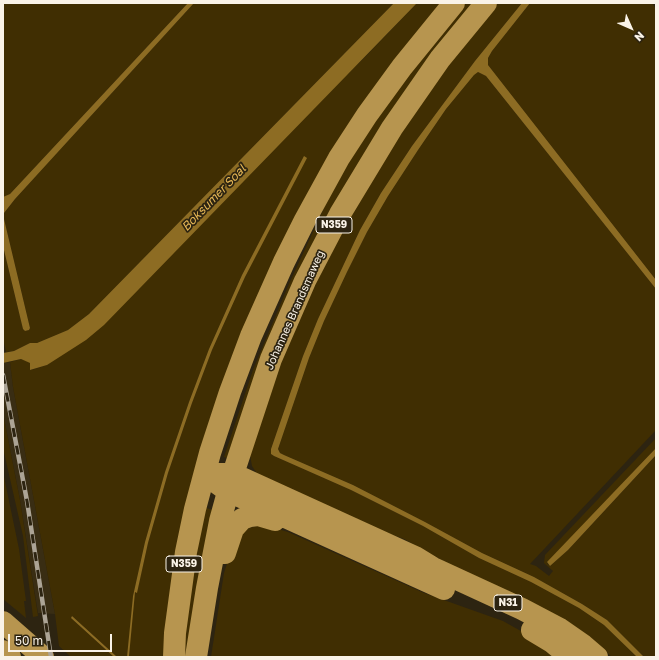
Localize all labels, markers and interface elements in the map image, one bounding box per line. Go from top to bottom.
north arrow [611,8,651,48]
text: N [632,29,647,44]
water label: Boksumer Soal [179,162,249,234]
road number: N359 [316,217,352,233]
street label: Johannes Brandsmaweg [263,248,327,372]
road number: N359 [166,556,202,572]
road number: N31 [494,595,522,611]
scale bar [10,626,114,652]
text: 50 m [15,633,43,648]

